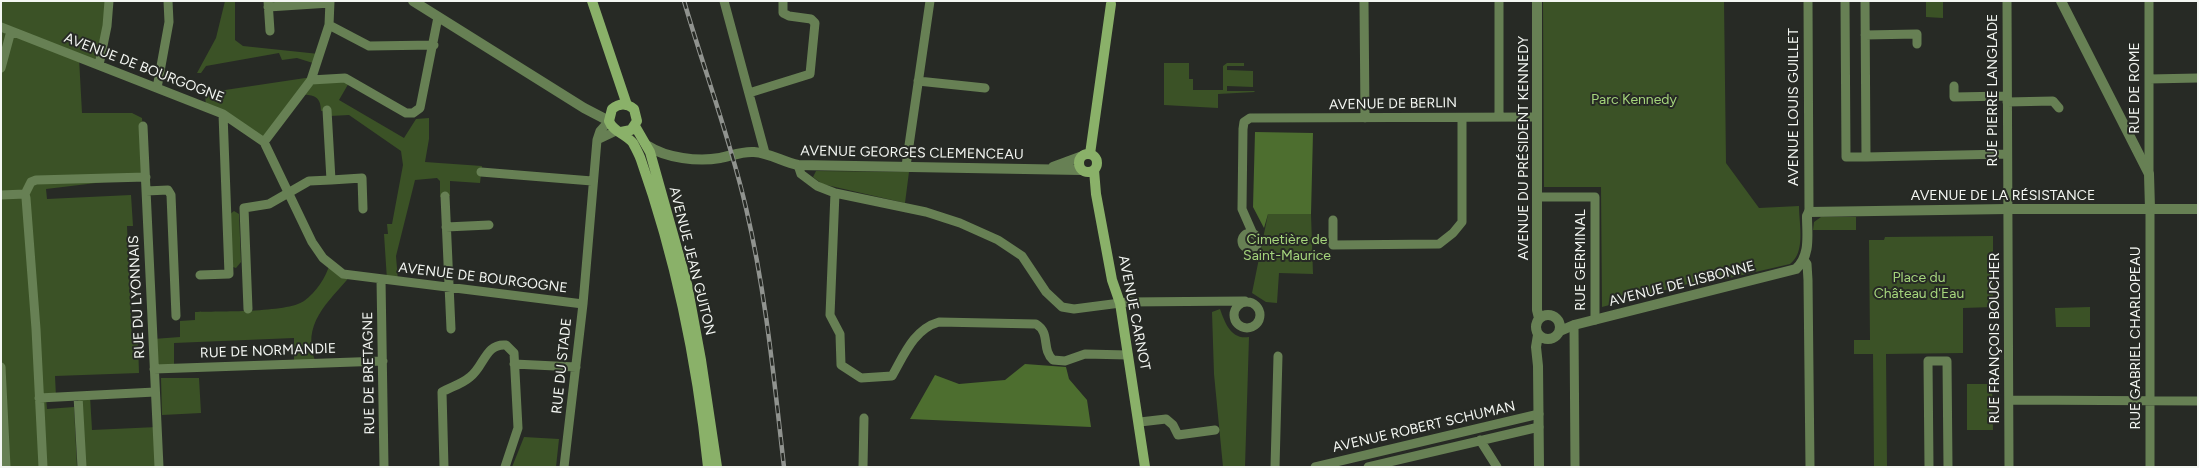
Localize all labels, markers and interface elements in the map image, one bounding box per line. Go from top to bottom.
street label: RUE PIERRE LANGLADE [1985,14,2001,166]
street label: AVENUE LOUIS GUILLET [1786,28,1802,186]
street label: AVENUE DE BOURGOGNE [62,30,226,106]
street label: AVENUE DU PRÉSIDENT KENNEDY [1516,36,1532,260]
street label: RUE DE ROME [2127,42,2143,134]
park label: Parc Kennedy [1591,92,1677,108]
street label: AVENUE DE BERLIN [1329,94,1457,114]
street label: AVENUE GEORGES CLEMENCEAU [800,143,1024,163]
street label: AVENUE JEAN GUITON [665,185,719,337]
street label: AVENUE DE LA RÉSISTANCE [1911,188,2095,204]
street label: RUE GERMINAL [1573,209,1589,311]
park label: Cimetière de Saint-Maurice [1243,232,1331,264]
street label: RUE DU LYONNAIS [125,235,149,359]
street label: RUE GABRIEL CHARLOPEAU [2128,246,2144,430]
street label: RUE FRANÇOIS BOUCHER [1987,253,2003,423]
street label: AVENUE CARNOT [1115,254,1153,372]
street label: AVENUE DE LISBONNE [1607,258,1757,310]
street label: AVENUE DE BOURGOGNE [398,259,568,297]
park label: Place du Château d'Eau [1874,270,1964,302]
street label: RUE DE BRETAGNE [360,311,378,435]
street label: RUE DU STADE [549,317,575,415]
street label: RUE DE NORMANDIE [200,340,336,362]
street label: AVENUE ROBERT SCHUMAN [1331,398,1517,456]

